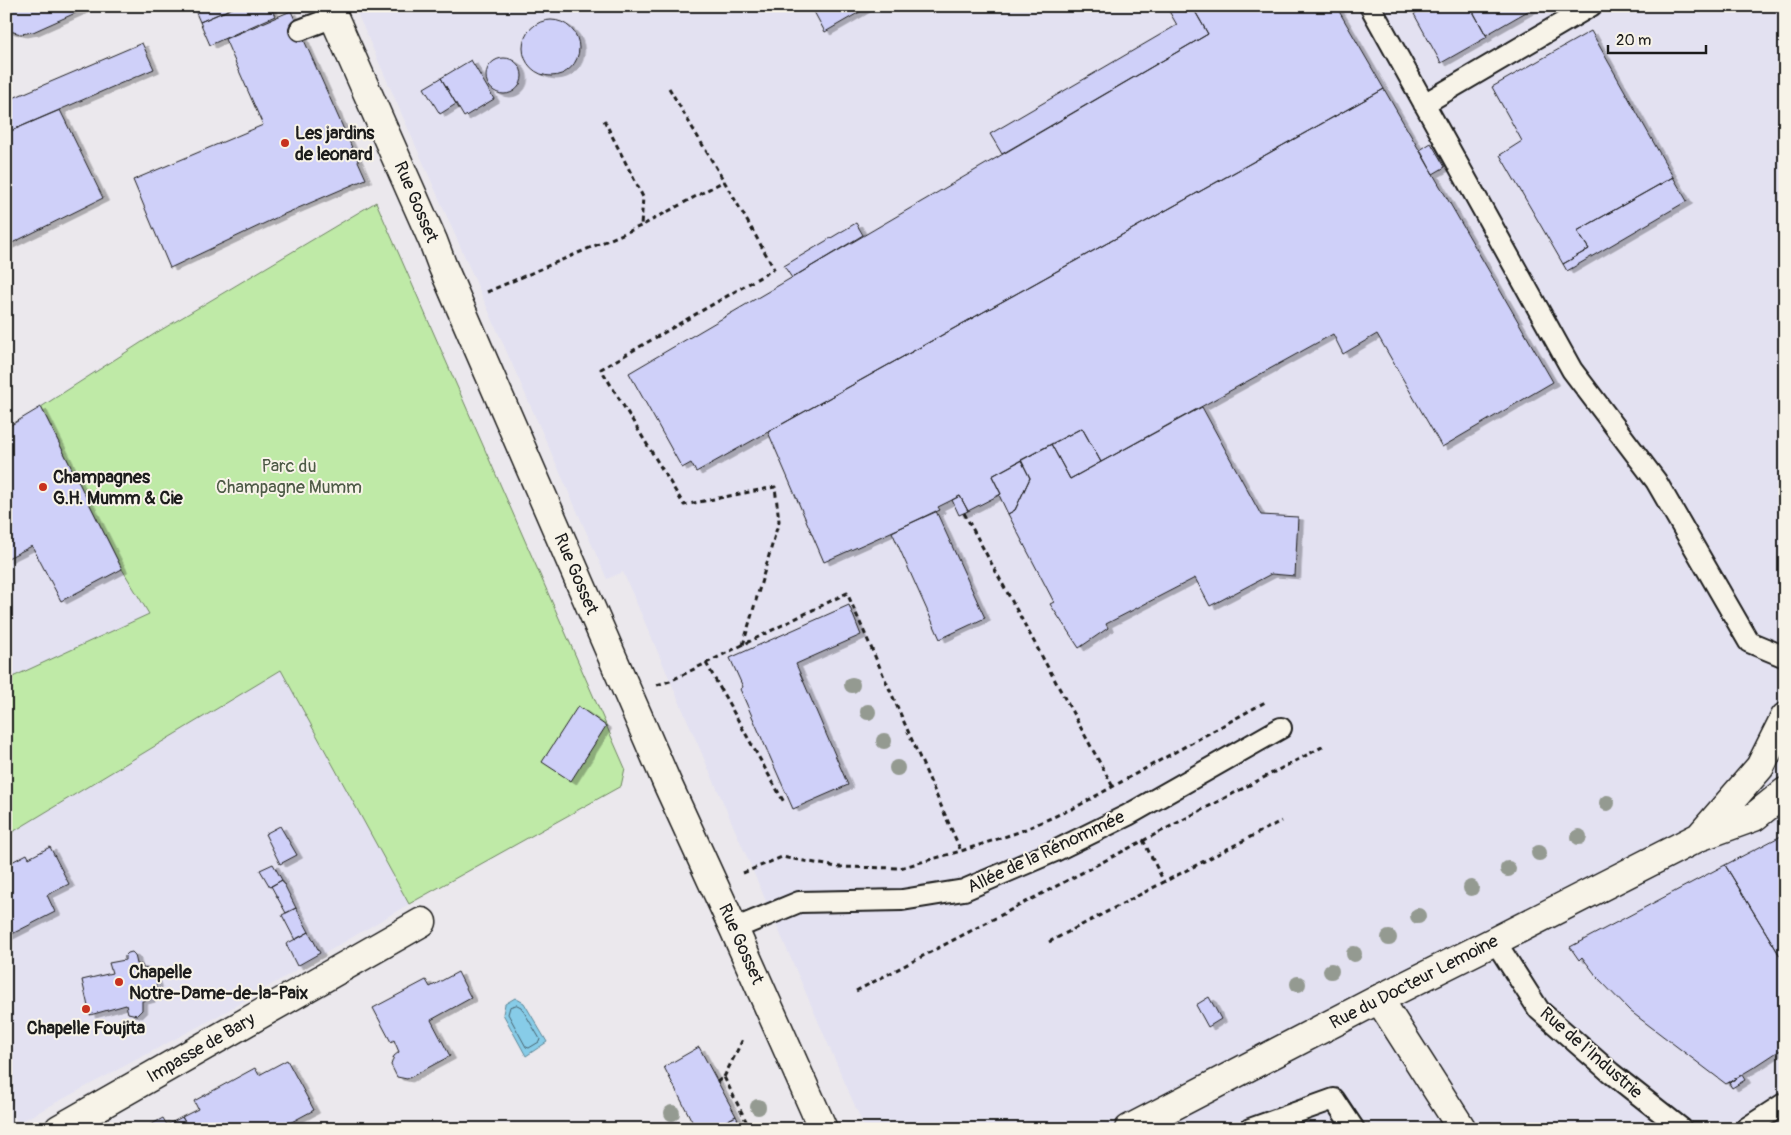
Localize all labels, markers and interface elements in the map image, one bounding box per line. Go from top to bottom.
scale bar [1608,22,1706,54]
text: 20 m [1616,31,1651,50]
place label: Les jardins de leonard [295,122,375,166]
marker: Les jardins de leonard [279,137,291,149]
street label: Rue Gosset [389,158,444,247]
park label: Parc du Champagne Mumm [216,455,362,499]
place label: Champagnes G.H. Mumm & Cie [53,466,184,510]
marker: Champagnes G.H. Mumm & Cie [37,481,49,493]
street label: Rue Gosset [549,530,604,619]
street label: Allée de la Rénommée [964,805,1128,899]
street label: Rue Gosset [713,900,769,989]
street label: Rue du Docteur Lemoine [1326,929,1502,1035]
place label: Chapelle Notre-Dame-de-la-Paix [129,961,308,1005]
marker: Chapelle Notre-Dame-de-la-Paix [113,976,125,988]
street label: Rue de l'Industrie [1535,1002,1647,1104]
marker: Chapelle Foujita [80,1003,92,1015]
street label: Impasse de Bary [143,1008,260,1088]
place label: Chapelle Foujita [27,1017,146,1040]

